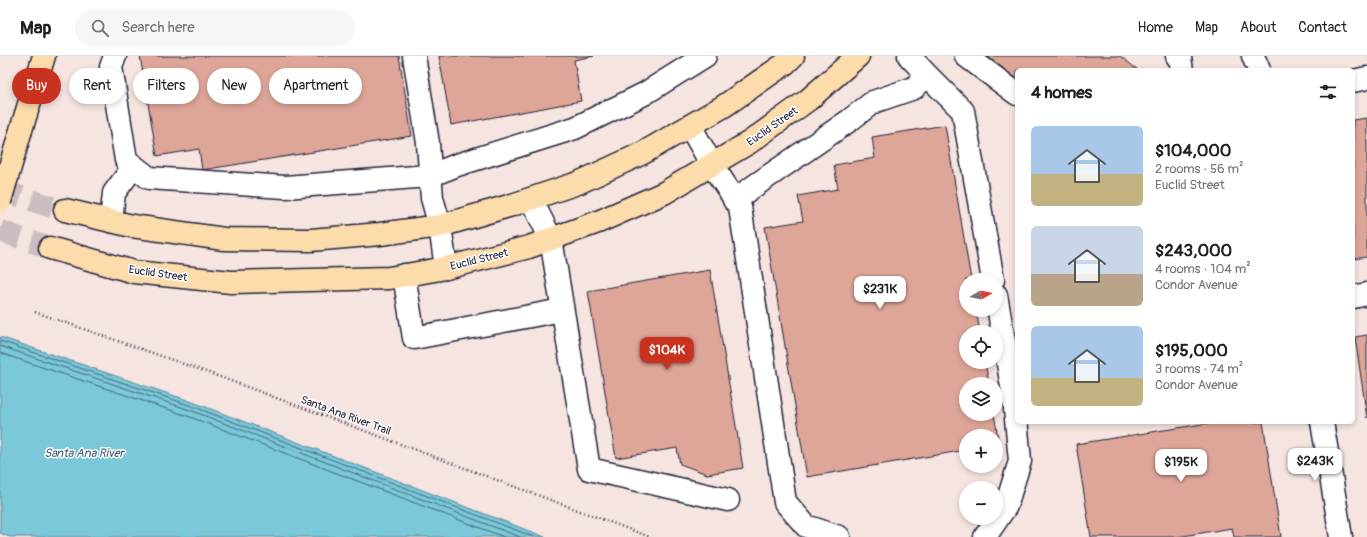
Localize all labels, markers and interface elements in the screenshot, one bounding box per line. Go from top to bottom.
search box [75,10,355,46]
text: Map [20,16,51,40]
icon: search [89,17,111,39]
text: Search here [121,18,195,37]
text: Home [1138,19,1173,36]
text: Map [1195,19,1218,36]
text: About [1240,19,1276,36]
text: Contact [1298,19,1347,36]
chip: Buy [12,68,61,104]
chip: Rent [69,68,125,104]
chip: Filters [133,68,199,104]
chip: New [207,68,261,104]
chip: Apartment [269,68,362,104]
icon: filters [1317,81,1339,103]
text: 4 homes [1031,82,1092,103]
street label: Euclid Street [744,104,801,149]
text: $104,000 [1155,140,1231,161]
icon: home [1063,142,1111,190]
text: 2 rooms · 56 m² [1155,161,1243,177]
text: Euclid Street [1155,177,1225,193]
text: $243,000 [1155,240,1232,261]
icon: home [1063,242,1111,290]
street label: Euclid Street [449,246,510,273]
text: 4 rooms · 104 m² [1155,261,1251,277]
street label: Euclid Street [128,263,189,284]
north arrow [959,273,1003,317]
map controls [959,273,1003,525]
pin: $231K [852,276,908,310]
text: Condor Avenue [1155,277,1238,293]
text: $231K [863,281,897,297]
button: locate [959,325,1003,369]
pin: $104K [639,337,695,371]
text: $195,000 [1155,340,1228,361]
text: $104K [649,342,685,358]
icon: home [1063,342,1111,390]
text: 3 rooms · 74 m² [1155,361,1243,377]
button: layers [959,377,1003,421]
text: Condor Avenue [1155,377,1238,393]
street label: Santa Ana River Trail [299,393,393,438]
button: + [959,429,1003,473]
water label: Santa Ana River [44,446,126,461]
pin: $243K [1287,448,1343,482]
pin: $195K [1153,449,1209,483]
text: $243K [1297,453,1333,469]
text: $195K [1164,454,1198,470]
button: − [959,481,1003,525]

